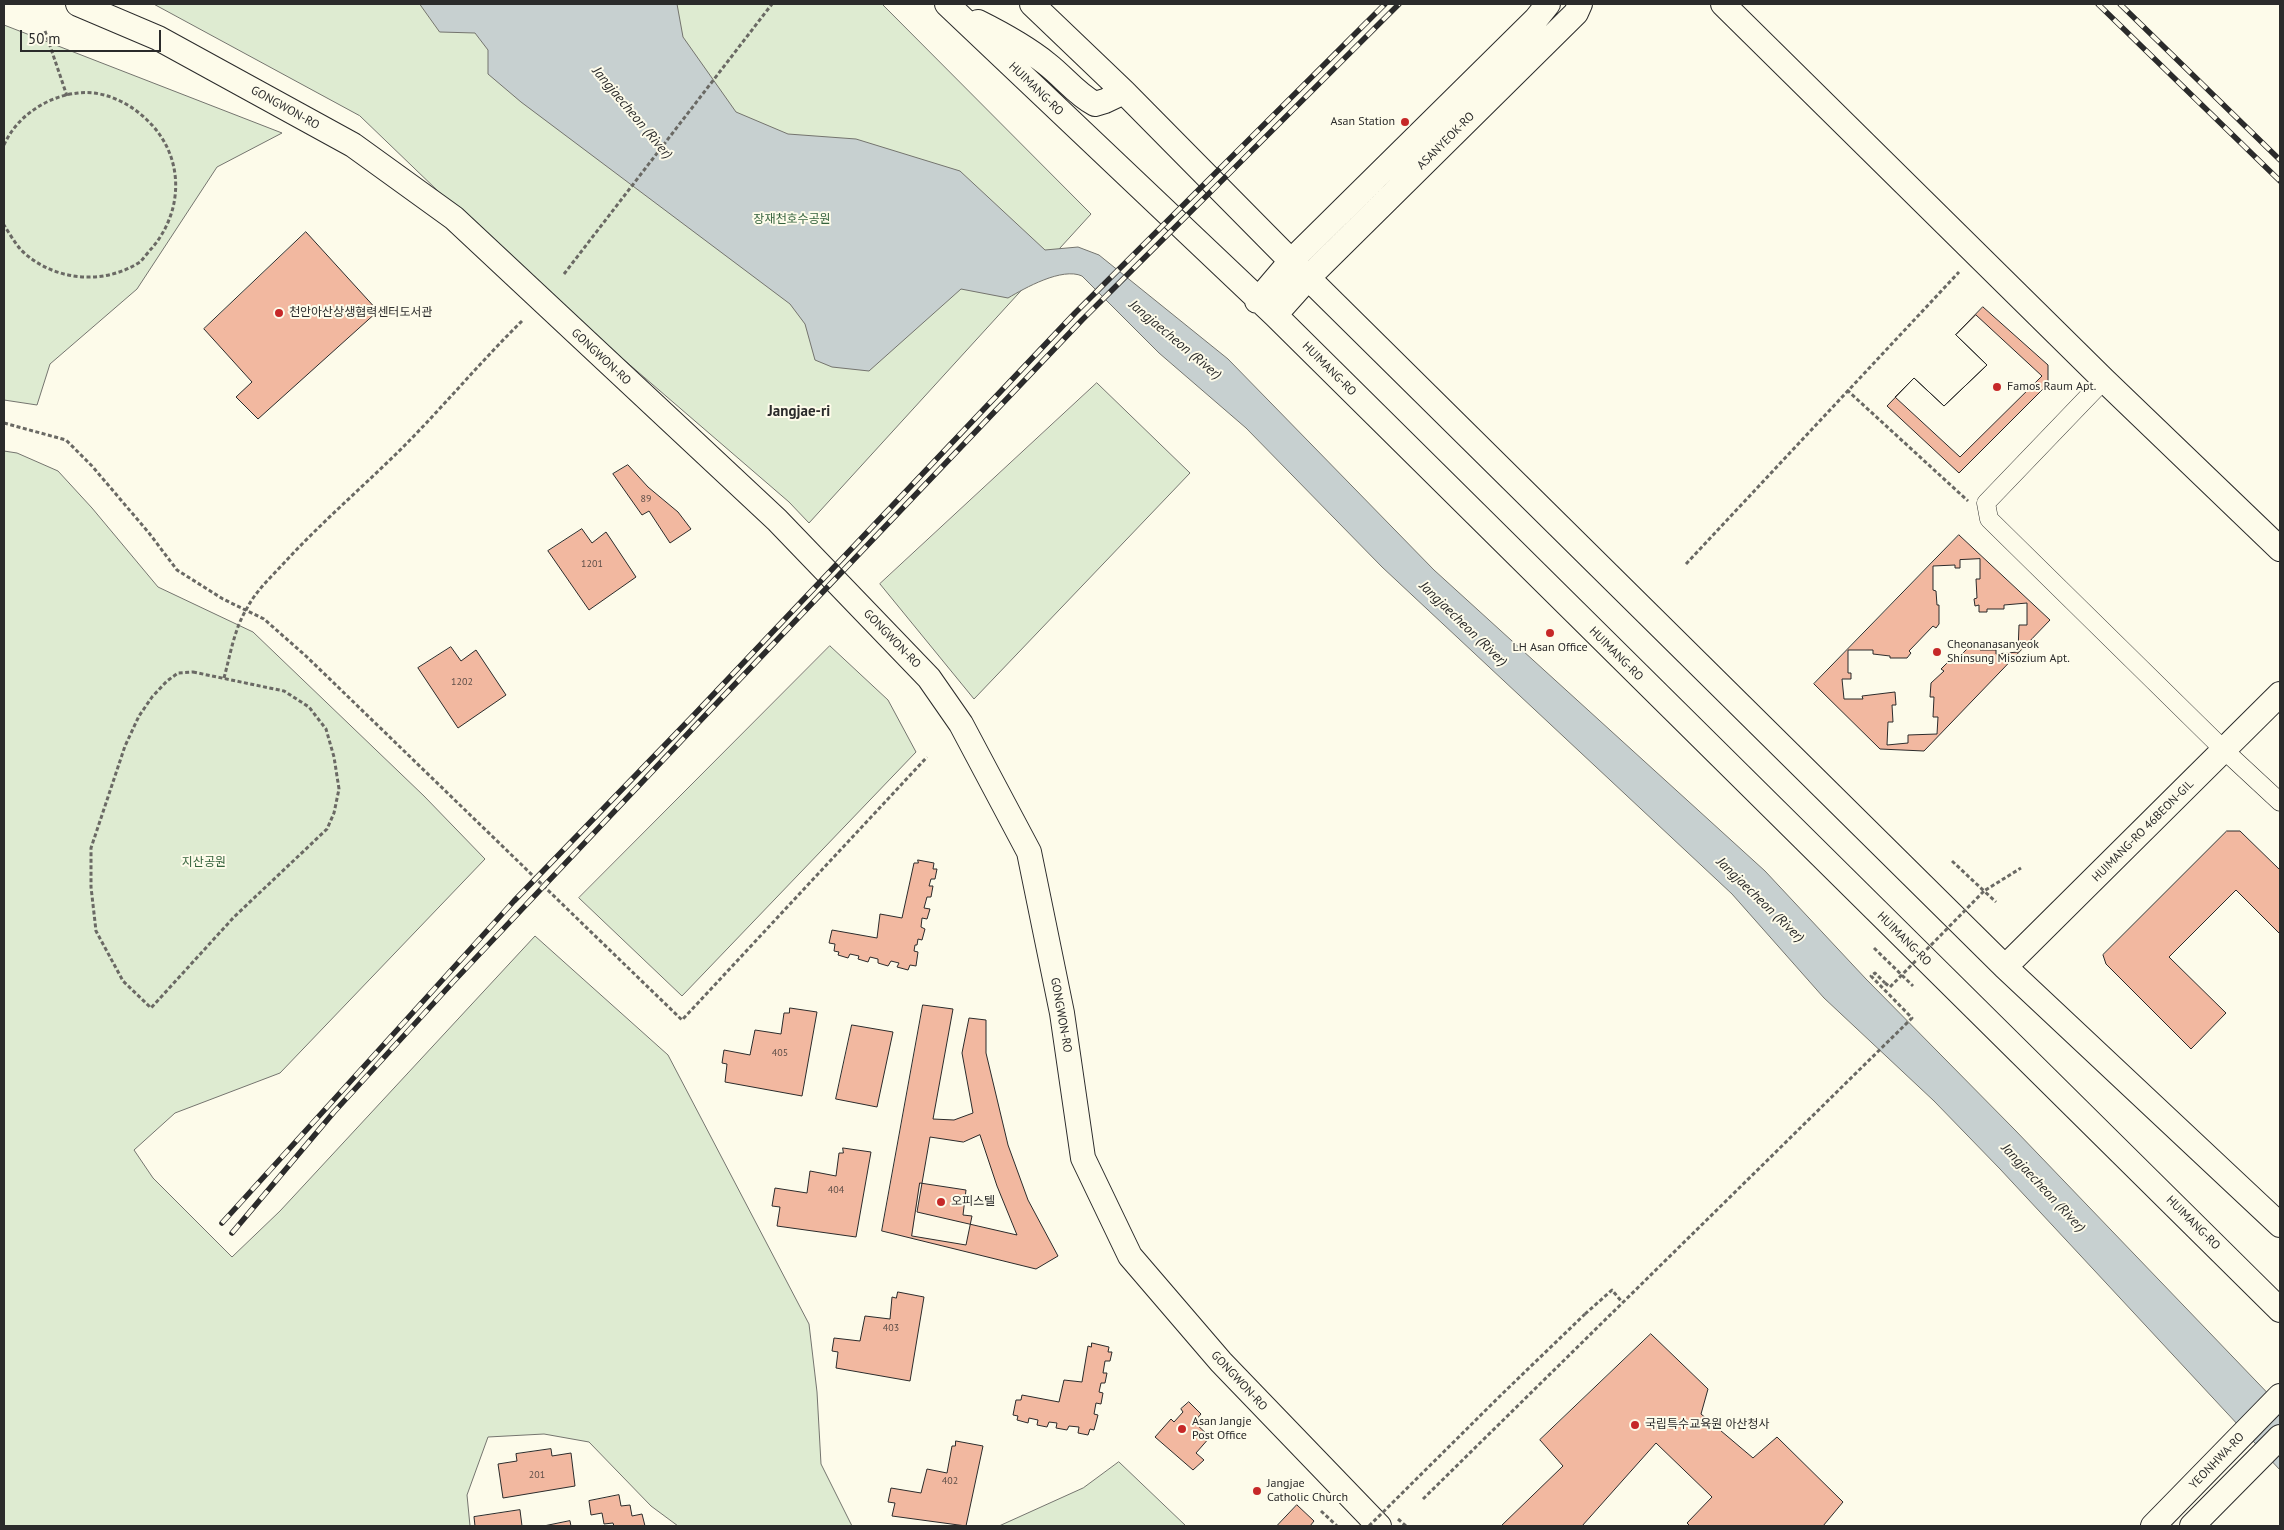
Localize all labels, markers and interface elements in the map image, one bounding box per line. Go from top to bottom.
scale bar [22,20,164,52]
text: 50 m [28,29,61,48]
street label: HUIMANG-RO [1006,59,1066,119]
water label: Jangjaecheon (River) [588,63,676,163]
street label: GONGWON-RO [248,83,322,133]
street label: ASANYEOK-RO [1414,109,1478,173]
place label: Asan Station [1331,115,1395,129]
marker: Asan Station [1399,116,1411,128]
park label: 장재천호수공원 [753,213,831,227]
water label: Jangjaecheon (River) [1125,296,1225,384]
place label: 천안아산상생협력센터도서관 [289,306,433,320]
marker: 천안아산상생협력센터도서관 [273,307,285,319]
street label: GONGWON-RO [568,326,634,388]
street label: HUIMANG-RO [1299,339,1359,399]
place label: Famos Raum Apt. [2007,380,2096,394]
marker: Famos Raum Apt. [1991,381,2003,393]
district label: Jangjae-ri [768,403,830,421]
house number: 89 [641,493,651,505]
house number: 1201 [581,558,603,570]
water label: Jangjaecheon (River) [1416,578,1510,670]
street label: GONGWON-RO [860,607,924,671]
street label: HUIMANG-RO [1586,624,1646,684]
marker: LH Asan Office [1544,627,1556,639]
place label: Cheonanasanyeok Shinsung Misozium Apt. [1947,638,2070,666]
place label: LH Asan Office [1512,641,1588,655]
marker: Cheonanasanyeok Shinsung Misozium Apt. [1931,646,1943,658]
house number: 1202 [451,676,473,688]
street label: HUIMANG-RO 46BEON-GIL [2089,777,2197,885]
water label: Jangjaecheon (River) [1713,854,1807,946]
park label: 지산공원 [182,856,226,870]
street label: HUIMANG-RO [1874,909,1934,969]
street label: GONGWON-RO [1047,976,1075,1054]
house number: 405 [772,1047,788,1059]
water label: Jangjaecheon (River) [1997,1140,2089,1236]
house number: 404 [828,1184,844,1196]
street label: HUIMANG-RO [2163,1193,2223,1253]
place label: 오피스텔 [951,1195,995,1209]
marker: 오피스텔 [935,1196,947,1208]
house number: 403 [883,1322,899,1334]
street label: GONGWON-RO [1208,1348,1270,1414]
place label: Asan Jangje Post Office [1192,1415,1252,1443]
place label: 국립특수교육원 아산청사 [1645,1418,1770,1432]
marker: 국립특수교육원 아산청사 [1629,1419,1641,1431]
marker: Asan Jangje Post Office [1176,1423,1188,1435]
street label: YEONHWA-RO [2187,1430,2247,1492]
house number: 201 [529,1469,545,1481]
house number: 402 [942,1475,958,1487]
place label: Jangjae Catholic Church [1267,1477,1348,1505]
marker: Jangjae Catholic Church [1251,1485,1263,1497]

